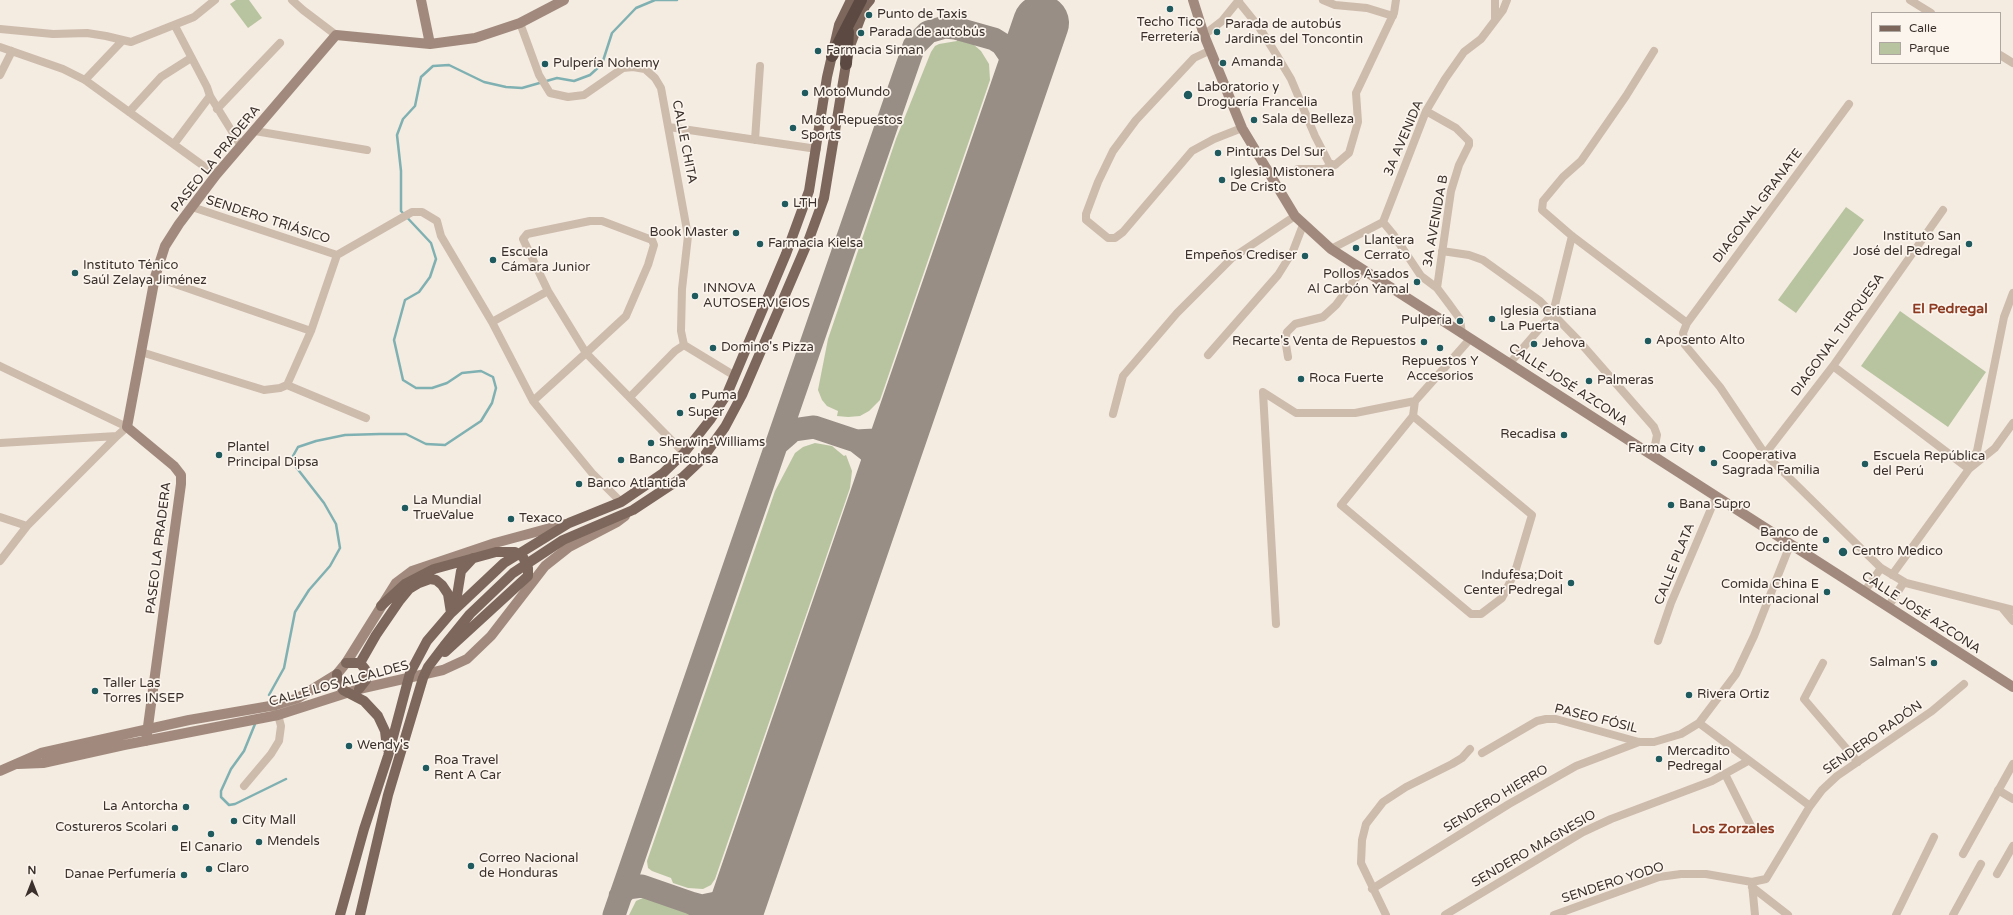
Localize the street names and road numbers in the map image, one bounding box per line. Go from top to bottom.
street label: 3A AVENIDA [1381,98,1427,178]
street label: CALLE CHITA [668,99,700,185]
street label: PASEO LA PRADERA [168,102,264,216]
street label: DIAGONAL GRANATE [1710,146,1806,266]
street label: 3A AVENIDA B [1420,174,1452,268]
street label: SENDERO TRIÁSICO [204,193,332,247]
street label: DIAGONAL TURQUESA [1788,271,1888,399]
street label: CALLE JOSÉ AZCONA [1505,341,1631,429]
street label: PASEO LA PRADERA [143,481,175,615]
street label: CALLE PLATA [1651,521,1699,607]
street label: CALLE JOSÉ AZCONA [1858,569,1984,657]
street label: CALLE LOS ALCALDES [267,658,411,710]
street label: SENDERO RADÓN [1820,698,1926,778]
street label: PASEO FÓSIL [1553,701,1639,737]
street label: SENDERO HIERRO [1441,762,1551,836]
street label: SENDERO MAGNESIO [1469,807,1599,891]
street label: SENDERO YODO [1560,859,1666,907]

